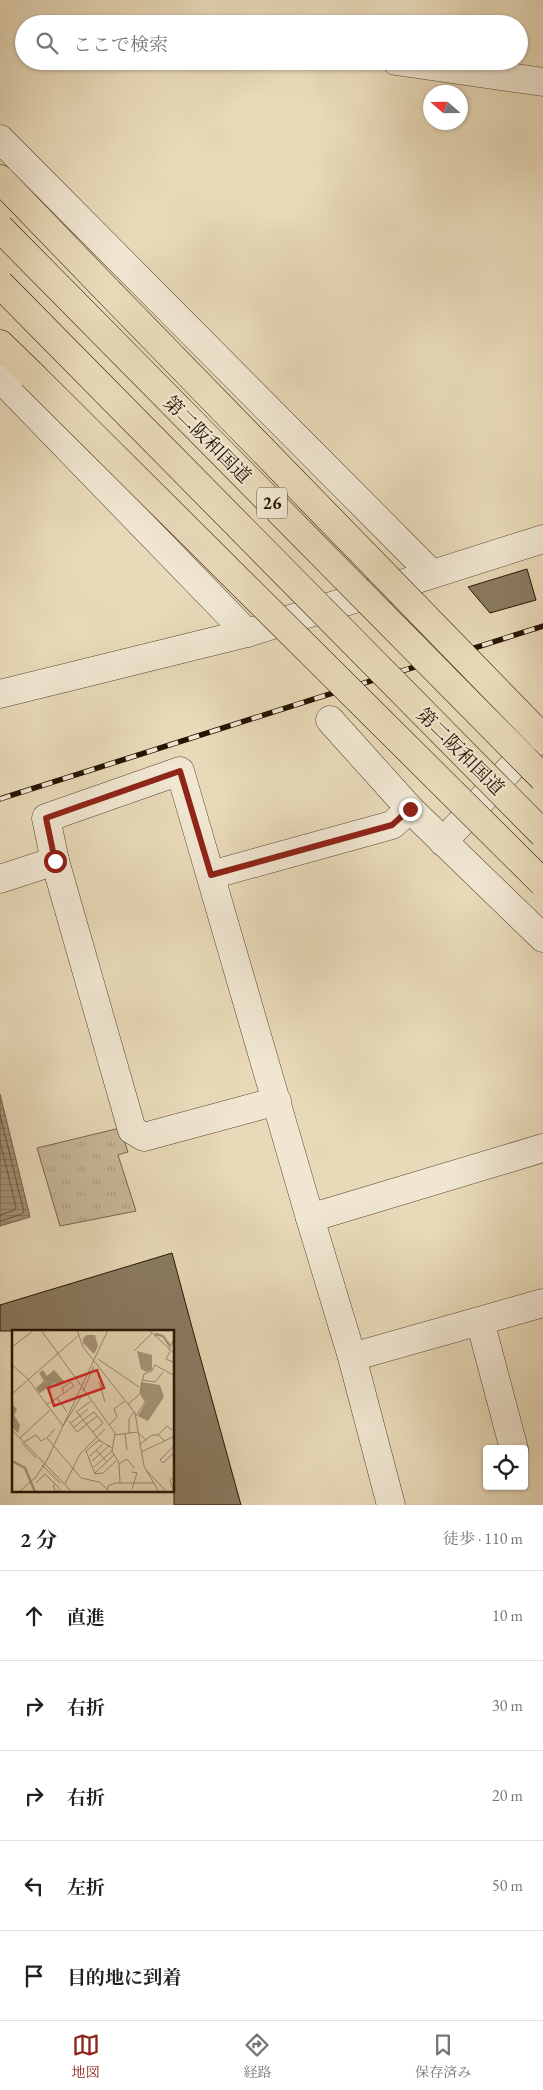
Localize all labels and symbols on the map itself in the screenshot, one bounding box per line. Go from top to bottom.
north arrow [423,85,468,130]
street label: 第二阪和国道 [158,390,257,489]
road number: 26 [257,488,287,518]
street label: 第二阪和国道 [411,702,510,801]
route end [399,798,422,821]
route start [44,850,67,873]
inset map [12,1330,175,1492]

